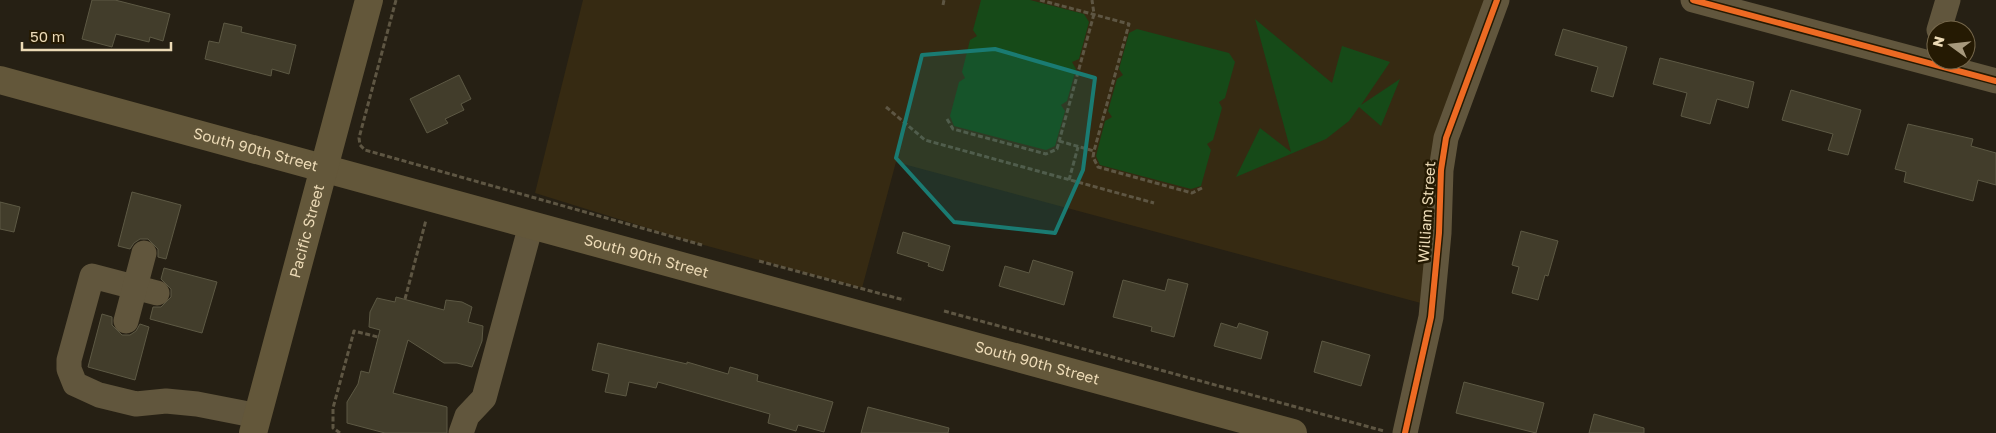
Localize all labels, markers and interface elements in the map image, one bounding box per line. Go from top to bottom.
scale bar [22,20,171,52]
north arrow [1926,20,1976,70]
text: 50 m [30,27,65,45]
text: N [1928,34,1948,49]
street label: South 90th Street [192,123,320,174]
street label: William Street [1413,160,1439,263]
street label: Pacific Street [285,182,327,280]
street label: South 90th Street [582,230,711,281]
street label: South 90th Street [973,337,1102,388]

